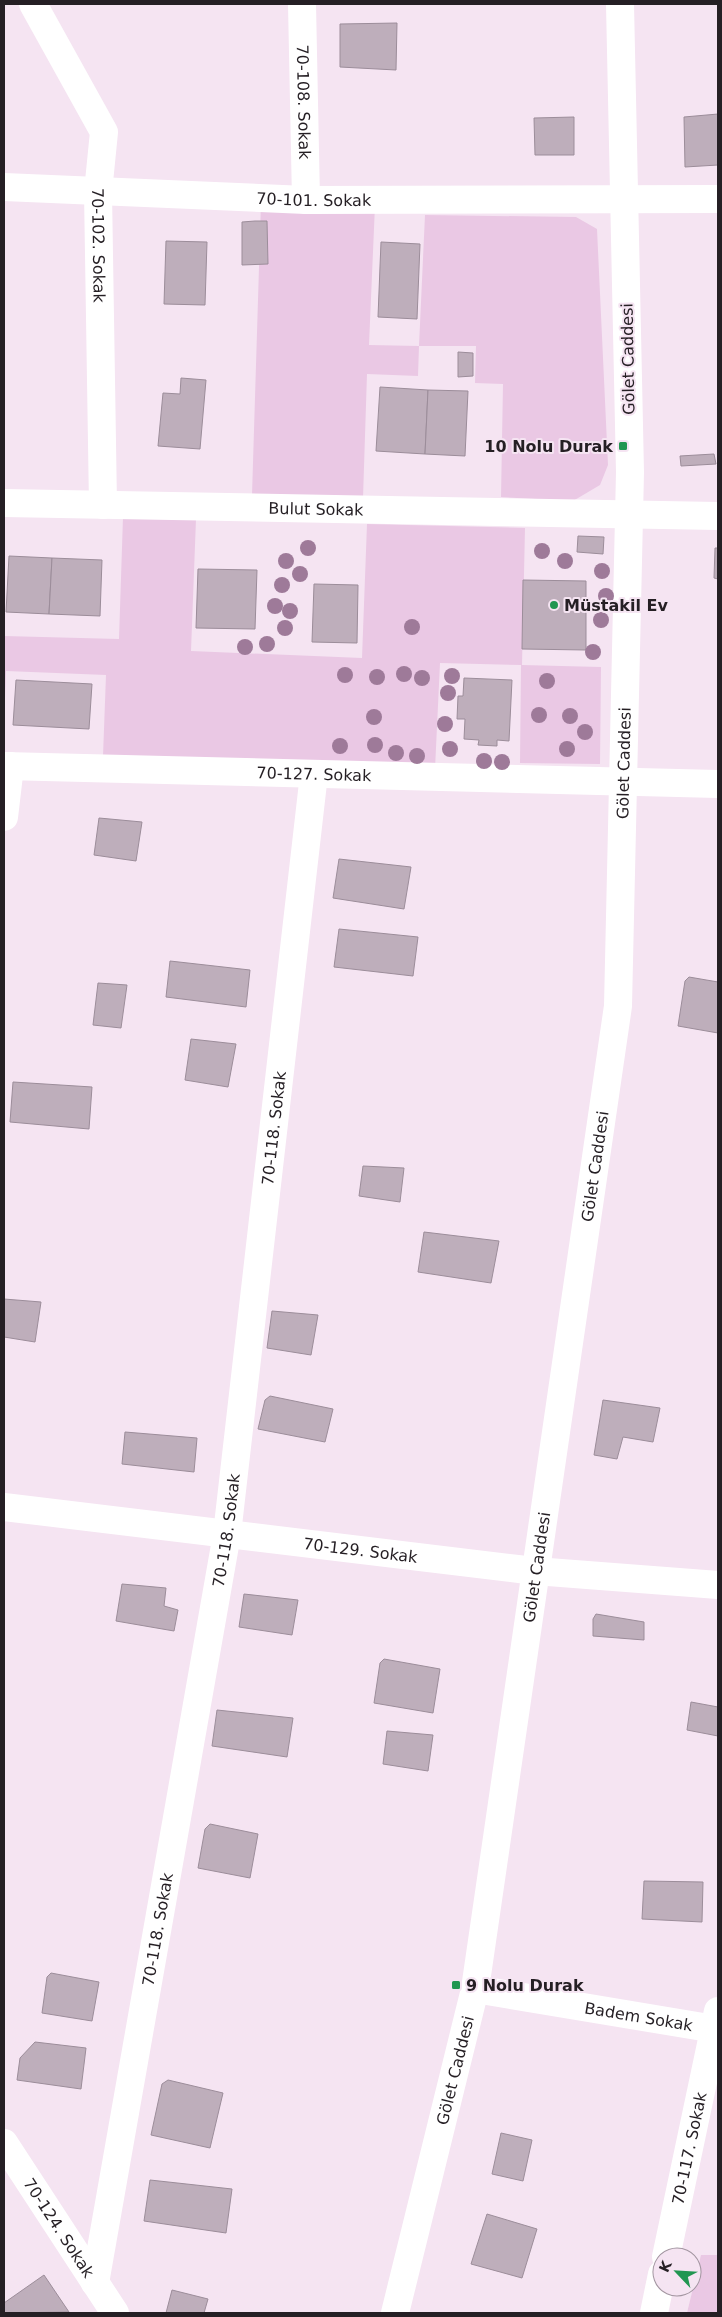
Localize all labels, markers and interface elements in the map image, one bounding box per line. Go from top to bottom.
street label: 70-108. Sokak [293,44,315,160]
street label: 70-102. Sokak [88,188,109,304]
street label: 70-101. Sokak [256,188,372,210]
street label: Gölet Caddesi [618,303,638,415]
place label: 10 Nolu Durak [484,437,613,456]
marker: 10 Nolu Durak [617,440,629,452]
street label: Bulut Sokak [268,498,364,519]
place label: Müstakil Ev [564,596,668,615]
marker: Müstakil Ev [548,599,560,611]
street label: Gölet Caddesi [613,707,634,819]
street label: 70-127. Sokak [256,763,372,785]
street label: 70-118. Sokak [257,1069,290,1186]
street label: Gölet Caddesi [577,1110,612,1223]
street label: 70-118. Sokak [208,1472,243,1589]
street label: Gölet Caddesi [519,1510,554,1624]
street label: 70-129. Sokak [302,1534,419,1566]
street label: 70-118. Sokak [138,1870,177,1988]
place label: 9 Nolu Durak [466,1976,584,1995]
marker: 9 Nolu Durak [450,1979,462,1991]
street label: Badem Sokak [583,1998,695,2035]
street label: Gölet Caddesi [432,2014,478,2127]
street label: 70-117. Sokak [668,2089,710,2207]
street label: 70-124. Sokak [20,2174,99,2281]
north arrow [652,2247,702,2297]
text: K [656,2257,675,2275]

